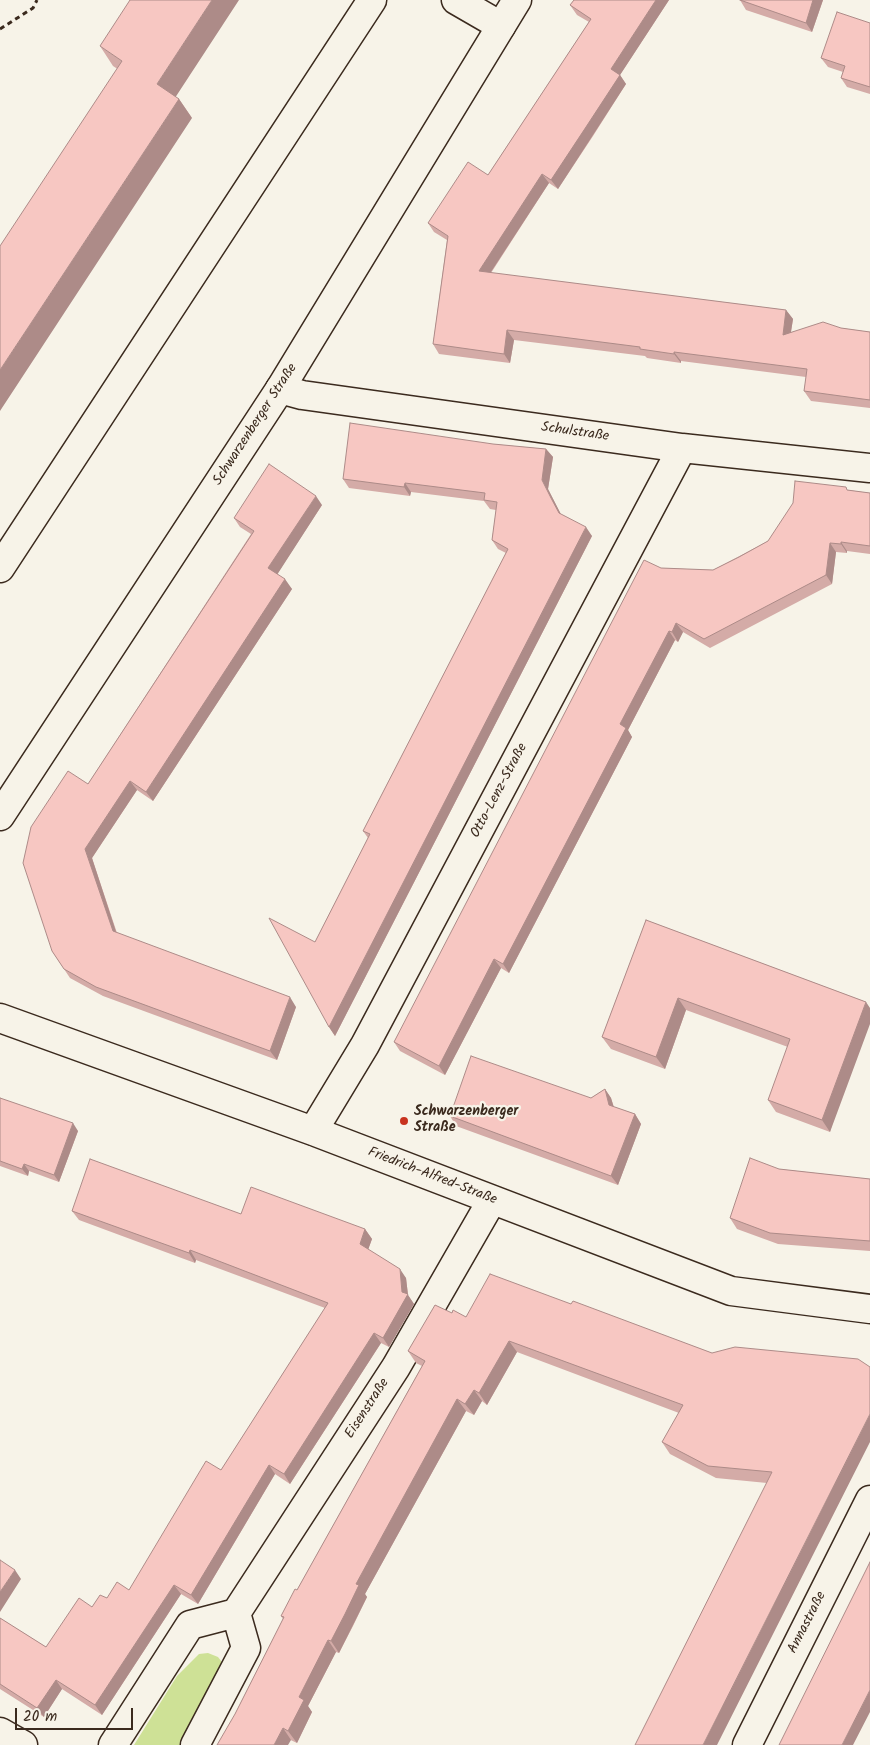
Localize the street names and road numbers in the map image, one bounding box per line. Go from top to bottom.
street label: Schwarzenberger Straße [210,361,302,489]
street label: Schulstraße [540,420,610,446]
street label: Otto-Lenz-Straße [468,741,532,841]
street label: Friedrich-Alfred-Straße [365,1145,499,1209]
street label: Eisenstraße [342,1376,394,1442]
street label: Annastraße [785,1589,831,1657]

